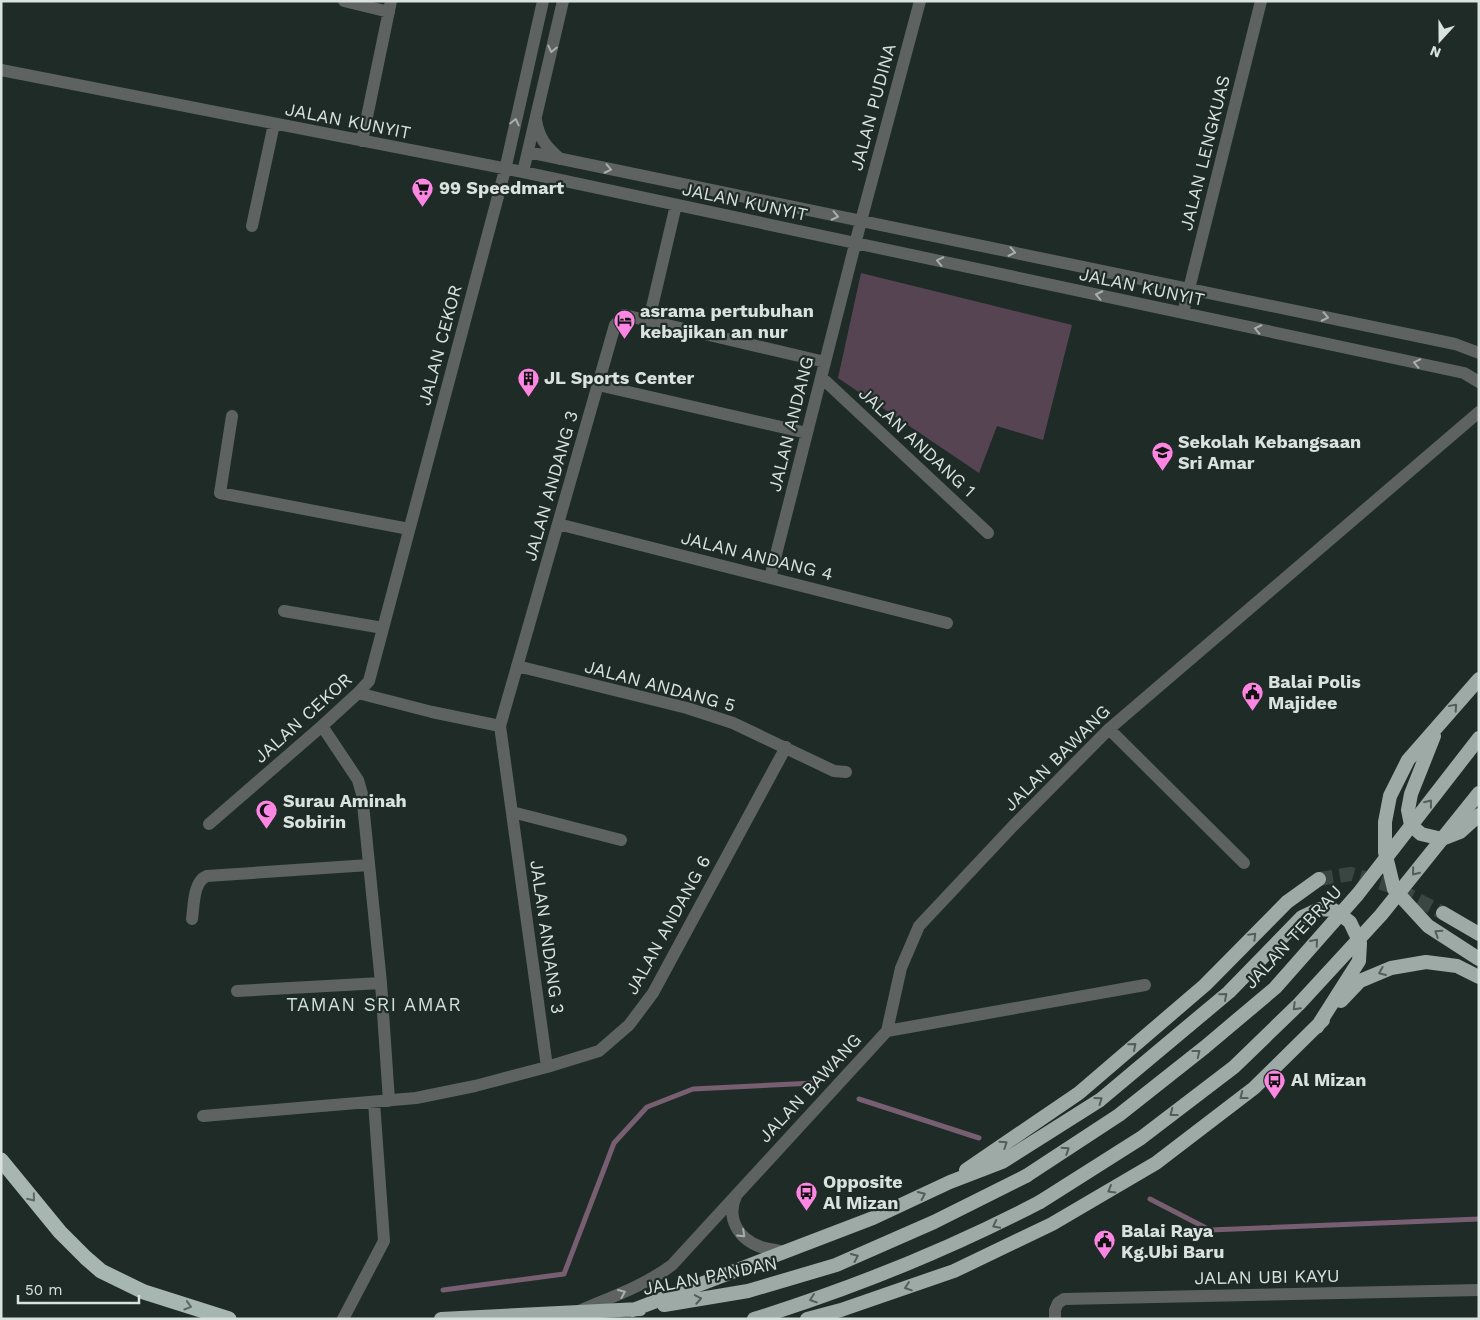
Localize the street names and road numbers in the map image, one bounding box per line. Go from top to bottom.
street label: JALAN PUDINA [845,41,900,173]
street label: JALAN LENGKUAS [1175,73,1234,233]
street label: JALAN KUNYIT [283,98,413,143]
street label: JALAN KUNYIT [681,178,810,225]
street label: JALAN KUNYIT [1078,263,1207,310]
street label: JALAN CEKOR [413,282,466,408]
street label: JALAN ANDANG [764,354,817,494]
street label: JALAN ANDANG 1 [855,382,980,501]
street label: JALAN ANDANG 3 [519,408,582,563]
street label: JALAN ANDANG 4 [679,526,835,585]
street label: JALAN ANDANG 5 [582,655,738,716]
street label: JALAN CEKOR [249,668,356,767]
street label: JALAN BAWANG [999,700,1114,815]
street label: JALAN ANDANG 6 [621,852,715,998]
street label: JALAN ANDANG 3 [526,859,569,1015]
street label: JALAN TEBRAU [1239,881,1346,993]
street label: JALAN BAWANG [754,1029,865,1146]
street label: JALAN PANDAN [641,1252,779,1299]
street label: JALAN UBI KAYU [1194,1265,1340,1288]

